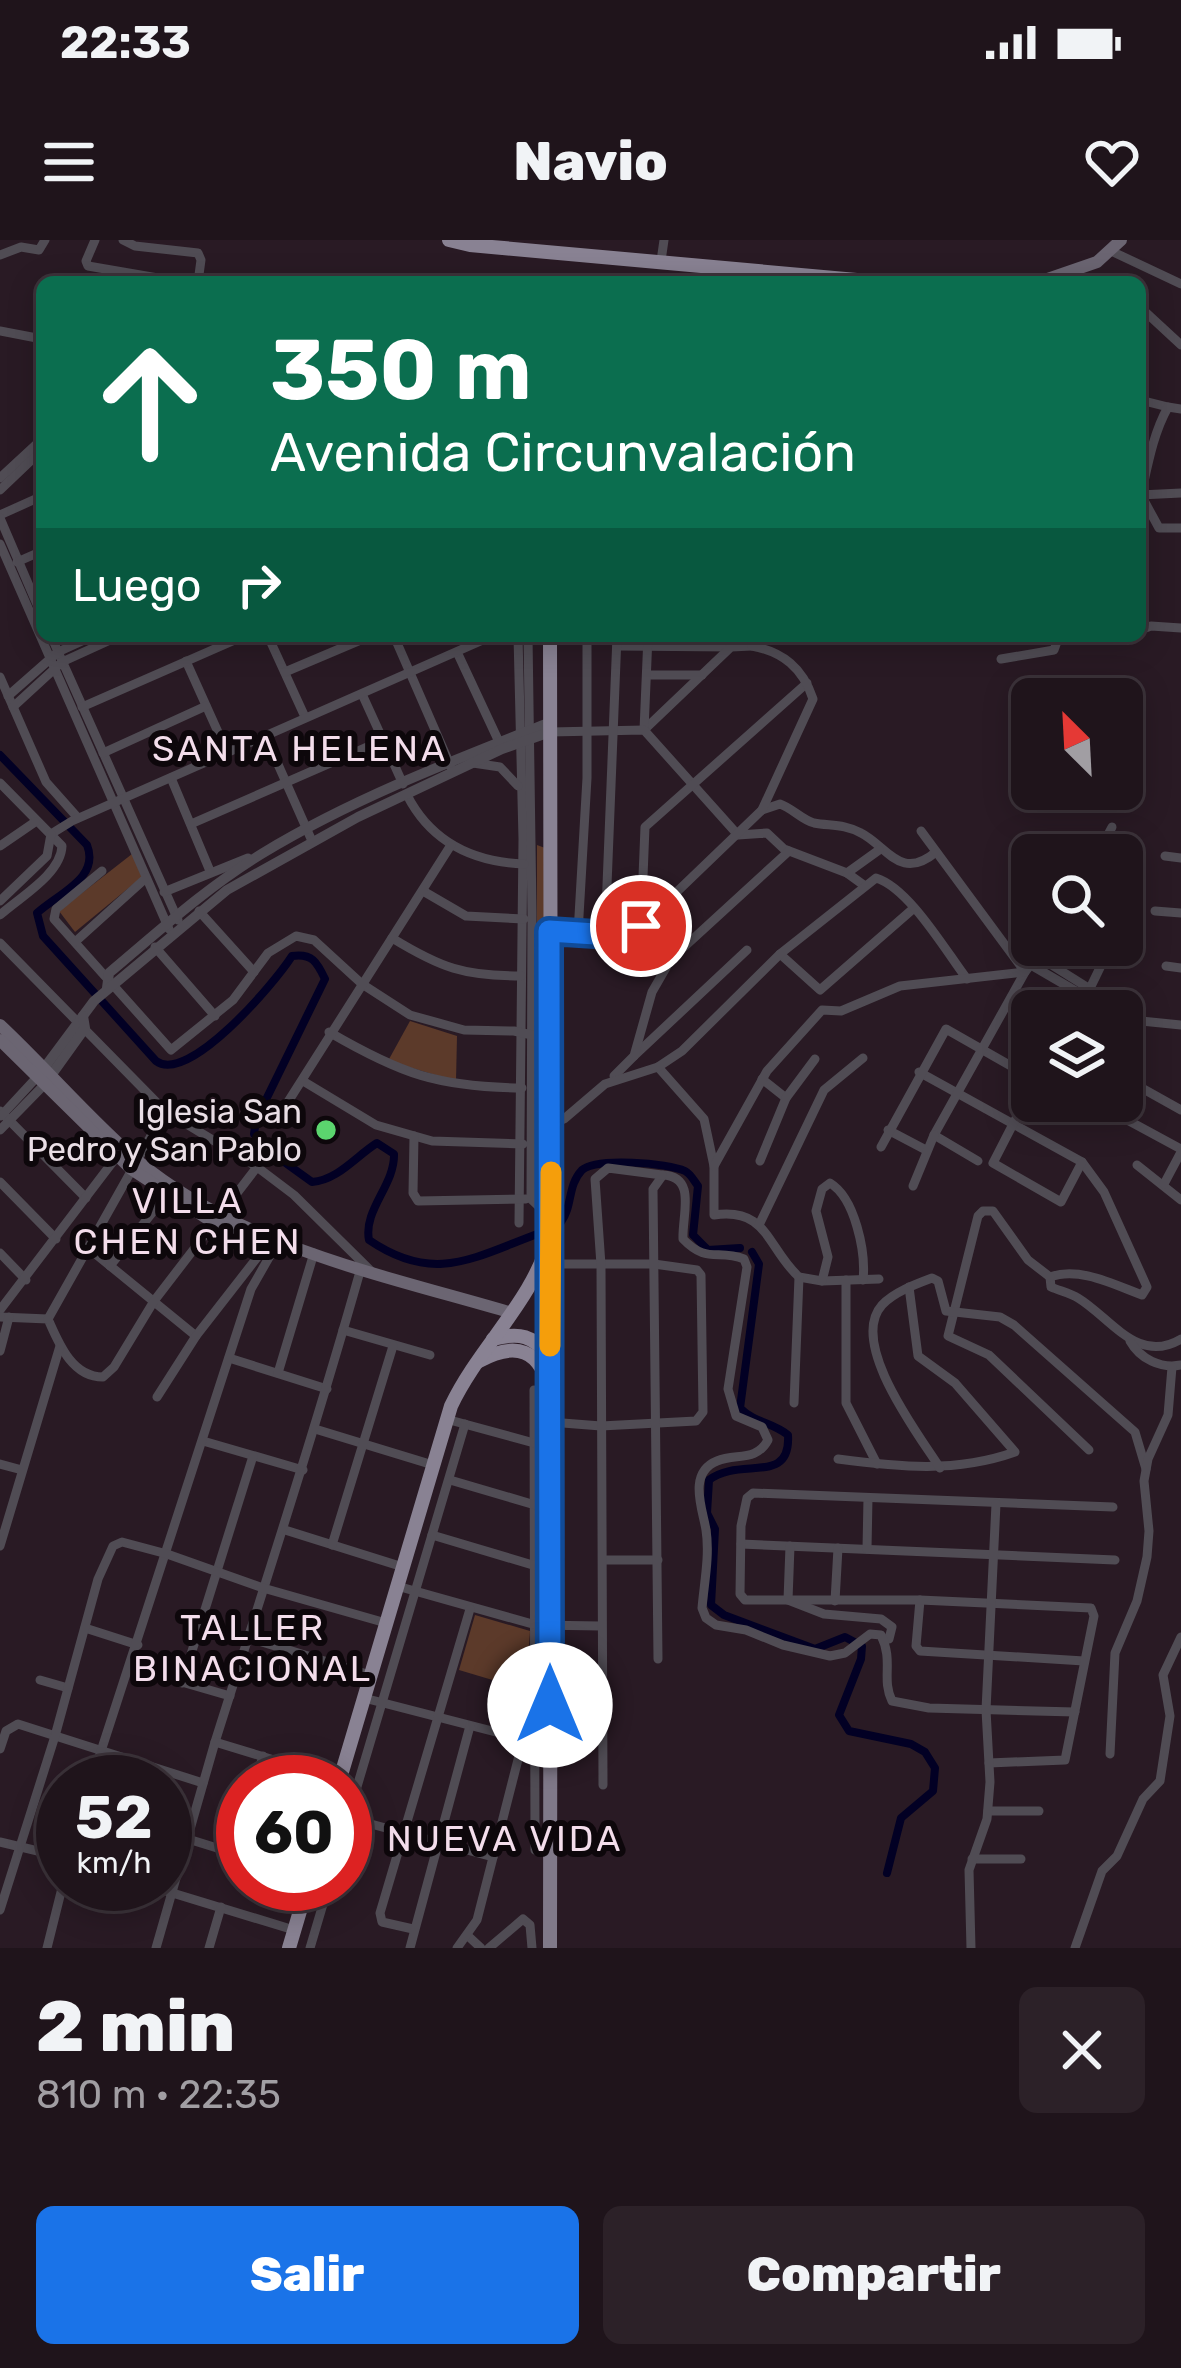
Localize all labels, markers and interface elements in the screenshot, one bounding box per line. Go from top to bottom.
text: 22:33 [60,16,191,69]
icon: menu [36,129,102,195]
icon: heart [1079,129,1145,195]
text: Navio [513,130,668,194]
text: 350 m [270,320,532,420]
icon: ahead [72,324,228,480]
text: Avenida Circunvalación [270,421,856,485]
icon: right [226,552,292,618]
text: Luego [72,559,202,612]
north arrow [1011,678,1143,810]
map controls [1011,678,1143,1122]
district label: SANTA HELENA [152,727,448,770]
button: search [1011,834,1143,966]
pin [590,875,692,977]
icon: arrive [608,893,674,959]
button: layers [1011,990,1143,1122]
place label: Iglesia San Pedro y San Pablo [27,1092,302,1169]
marker: Iglesia San Pedro y San Pablo [313,1117,339,1143]
district label: VILLA CHEN CHEN [74,1179,302,1263]
district label: TALLER BINACIONAL [133,1606,373,1690]
position arrow [487,1642,613,1768]
speed limit sign: 60 [216,1755,372,1911]
text: 52 [75,1782,153,1853]
district label: NUEVA VIDA [387,1817,623,1860]
text: km/h [77,1845,151,1881]
text: 2 min [36,1984,235,2069]
button: close [1019,1987,1145,2113]
text: 810 m · 22:35 [36,2072,281,2118]
button: Salir [36,2206,579,2344]
button: Compartir [603,2206,1145,2344]

